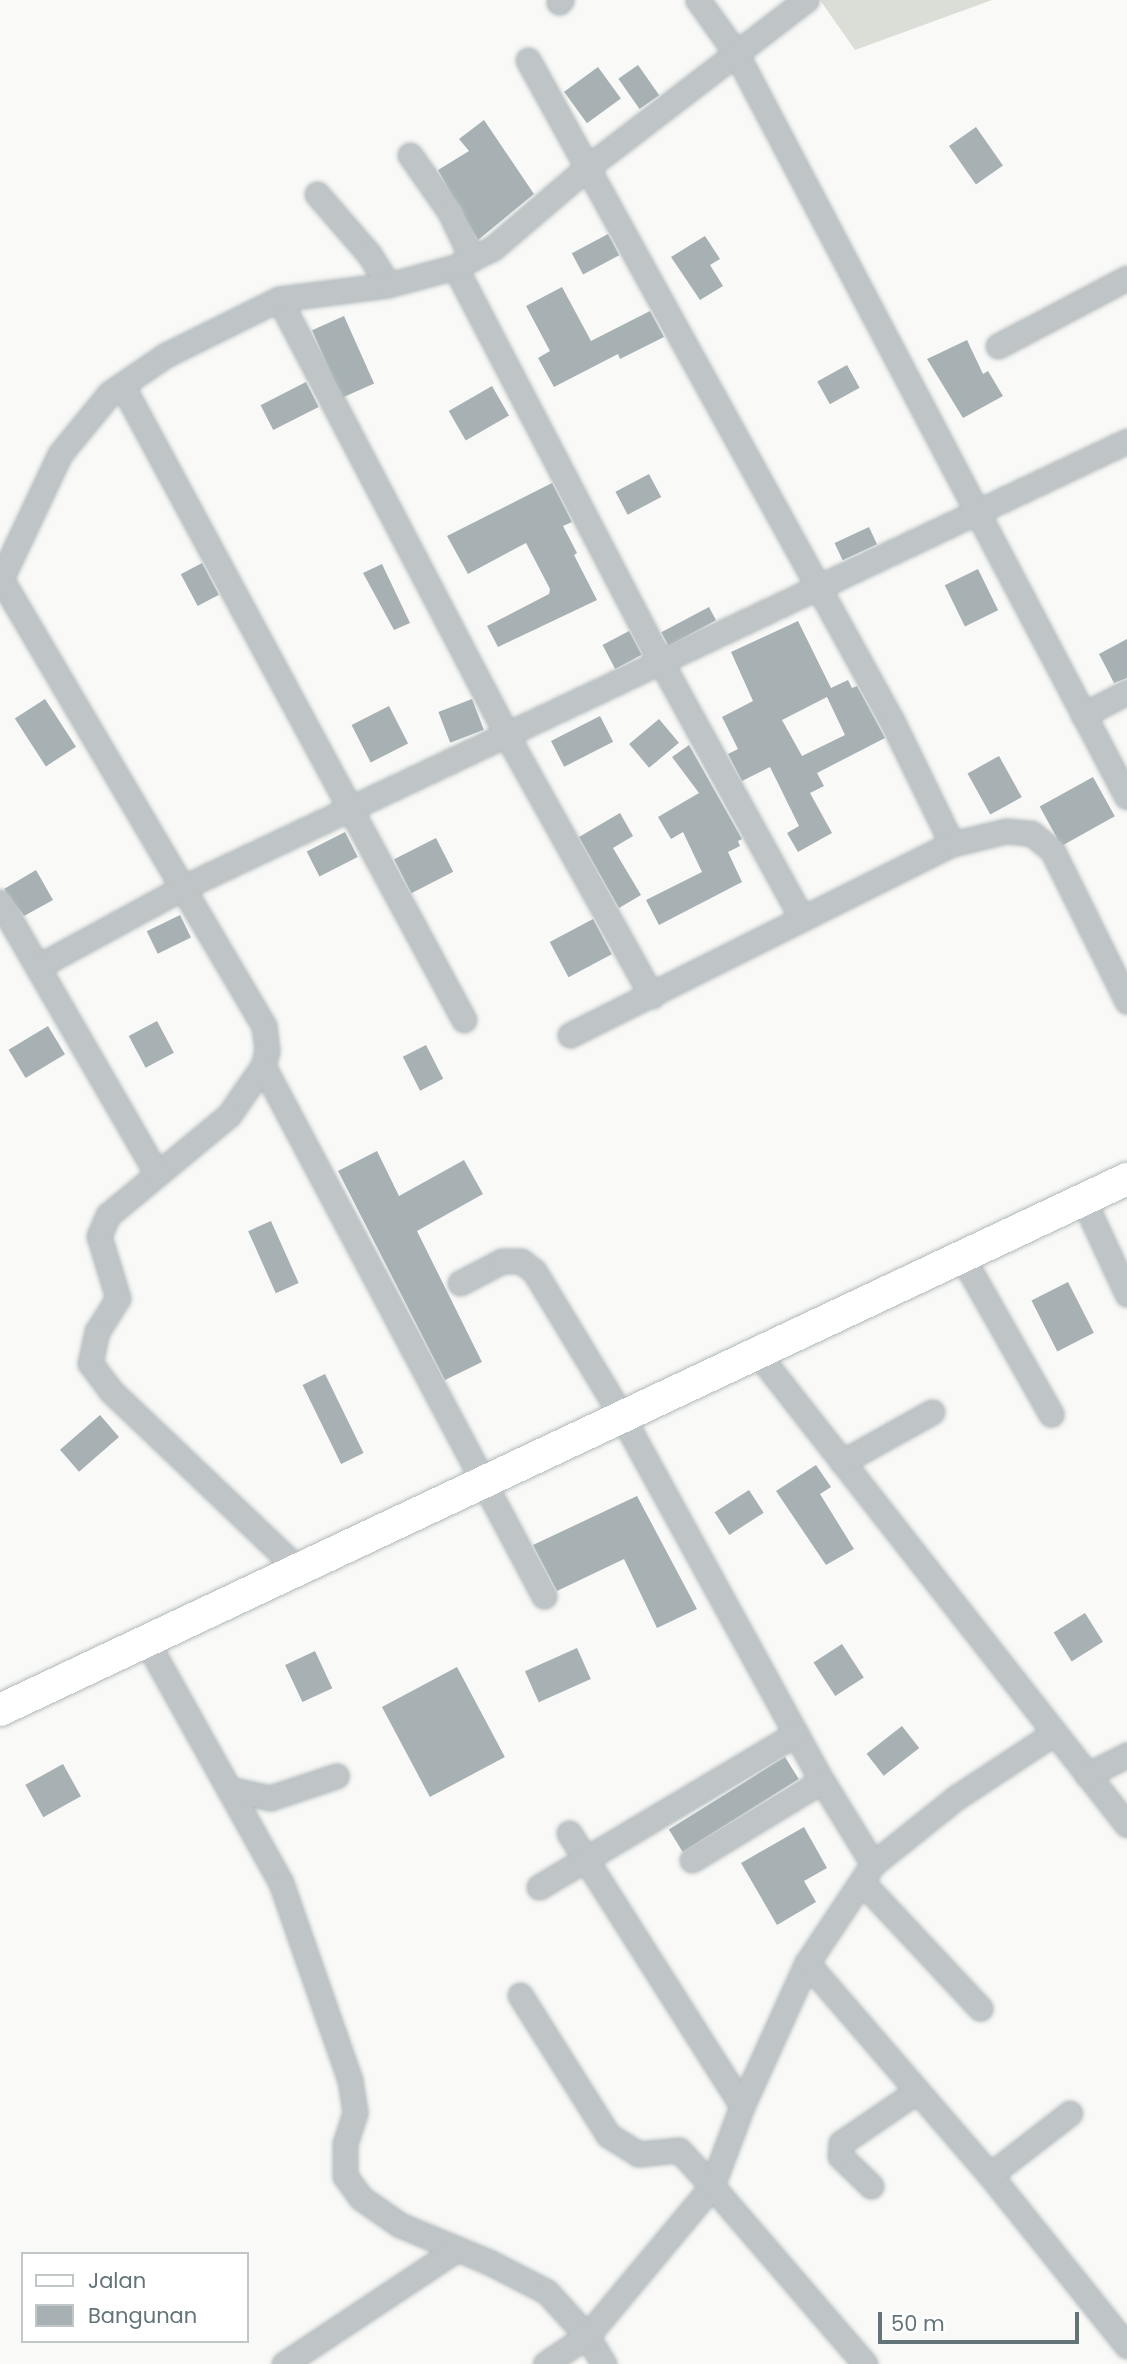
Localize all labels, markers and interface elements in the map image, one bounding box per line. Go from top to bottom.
legend [21,2252,248,2343]
text: Jalan [88,2266,146,2295]
scale bar [882,2298,1083,2342]
text: Bangunan [88,2301,197,2330]
text: 50 m [891,2309,945,2338]

